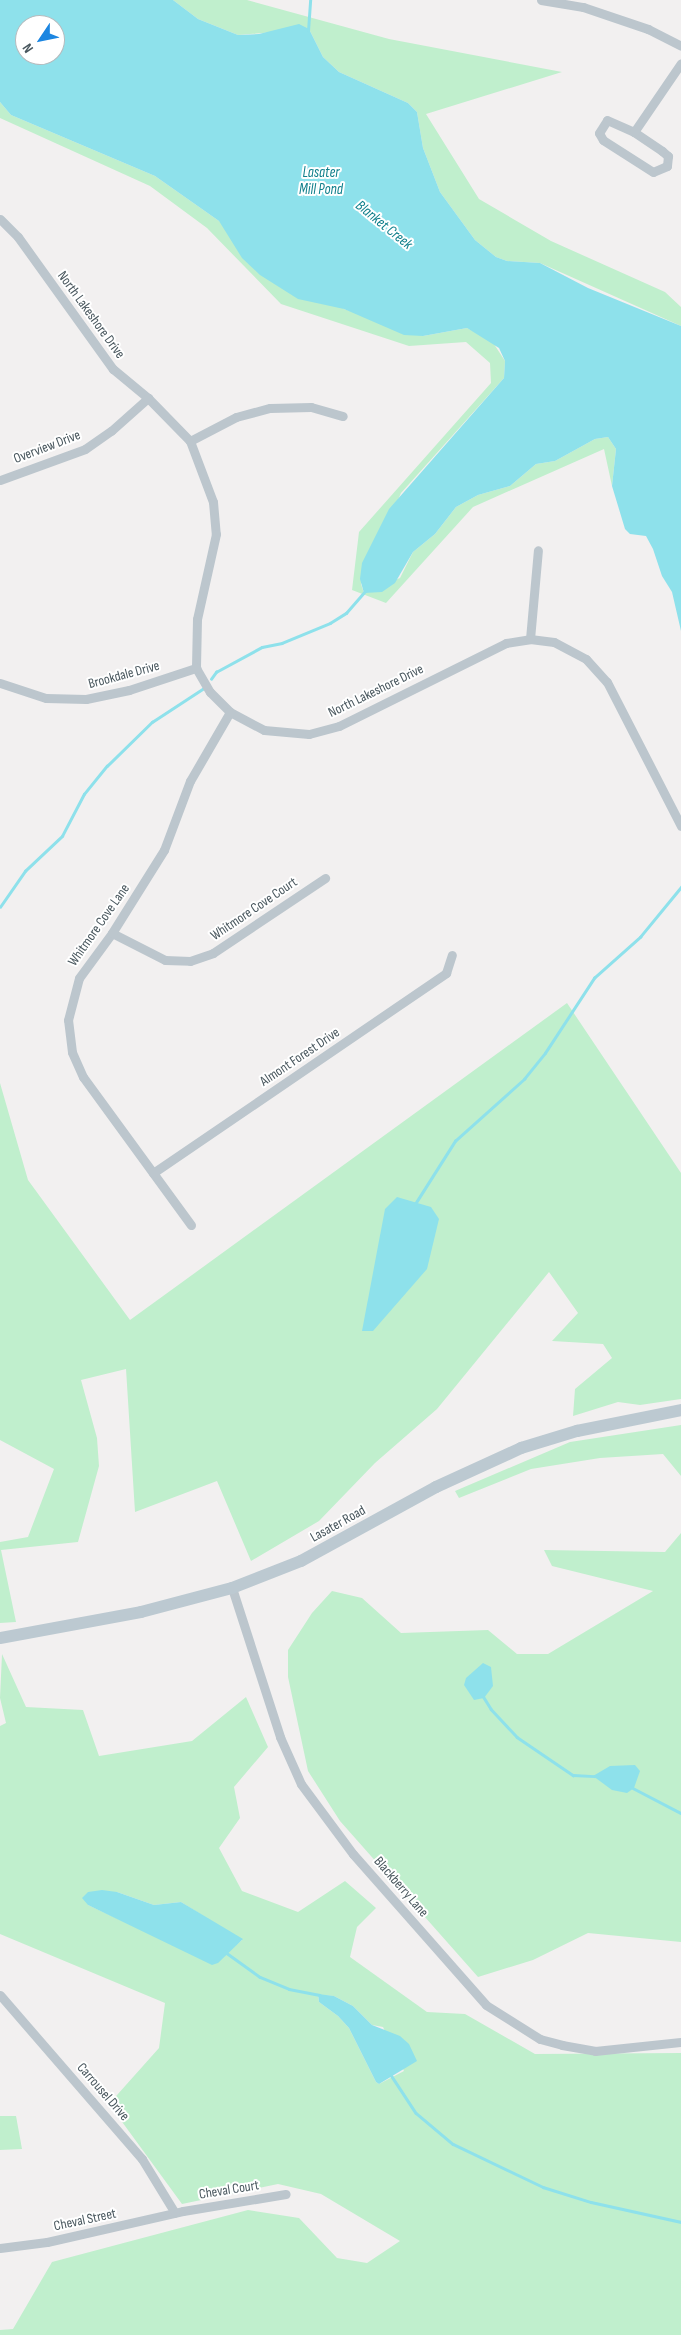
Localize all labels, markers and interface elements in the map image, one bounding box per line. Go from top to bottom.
north arrow [15,15,65,65]
text: N [19,40,37,56]
water label: Lasater Mill Pond [299,163,343,198]
water label: Blanket Creek [352,197,416,253]
street label: North Lakeshore Drive [54,268,128,362]
street label: Overview Drive [11,427,83,467]
street label: Brookdale Drive [87,657,161,693]
street label: North Lakeshore Drive [326,661,426,721]
street label: Whitmore Cove Court [208,874,300,944]
street label: Whitmore Cove Lane [65,881,133,969]
street label: Almont Forest Drive [257,1024,343,1090]
street label: Lasater Road [308,1502,368,1546]
street label: Blackberry Lane [370,1853,432,1921]
street label: Carrousel Drive [73,2060,133,2124]
street label: Cheval Court [198,2177,260,2203]
street label: Cheval Street [52,2205,118,2235]

